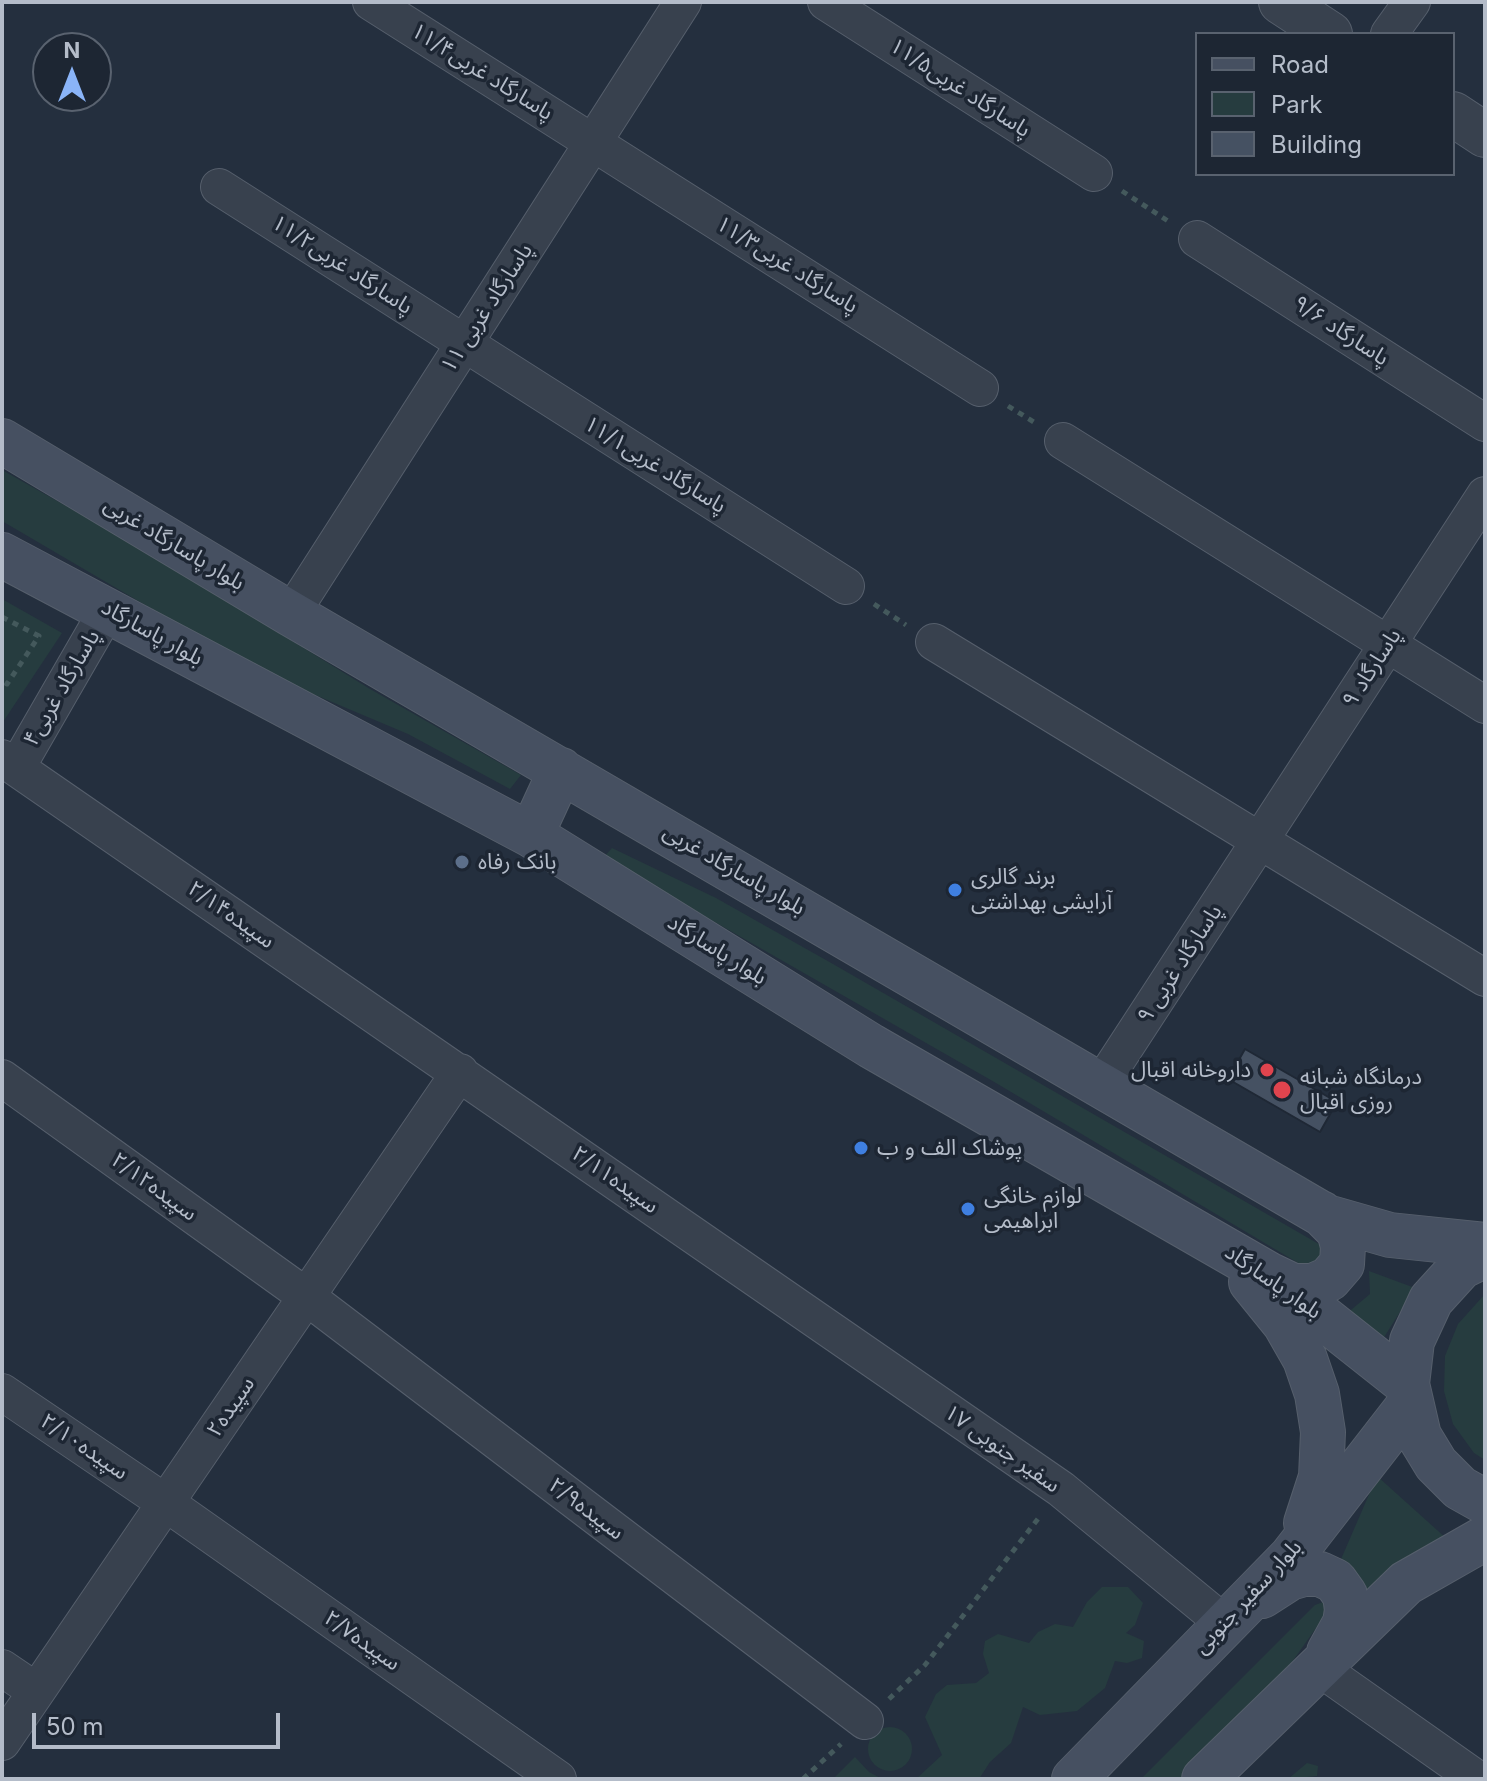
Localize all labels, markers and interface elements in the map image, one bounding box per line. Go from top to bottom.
street label: پاسارگاد غربی۱۱/۴ [406,18,558,126]
north arrow [32,32,112,112]
legend [1195,32,1455,176]
street label: پاسارگاد غربی۱۱/۵ [885,33,1035,143]
text: N [64,37,80,63]
text: Road [1271,50,1329,79]
text: Park [1271,90,1322,119]
text: Building [1271,130,1362,159]
street label: پاسارگاد غربی۱۱/۲ [267,210,417,320]
street label: پاسارگاد غربی۱۱/۳ [711,211,863,319]
street label: پاسارگاد غربی ۱۱ [435,239,539,377]
street label: پاسارگاد ۹/۶ [1288,290,1394,372]
street label: پاسارگاد غربی۱۱/۱ [579,411,731,519]
street label: بلوار پاسارگاد غربی [99,492,249,596]
street label: بلوار پاسارگاد [97,594,207,672]
street label: پاسارگاد ۹ [1337,624,1407,712]
street label: پاسارگاد غربی۴ [18,625,106,751]
street label: بلوار پاسارگاد غربی [658,819,810,921]
place label: بانک رفاه [478,849,556,875]
marker: بانک رفاه [453,853,471,871]
place label: برند گالری آرایشی بهداشتی [971,864,1112,916]
street label: سپیده۲/۱۴ [182,876,280,954]
marker: برند گالری آرایشی بهداشتی [946,881,964,899]
street label: پاسارگاد غربی ۹ [1132,900,1228,1028]
street label: بلوار پاسارگاد [662,909,772,991]
place label: داروخانه اقبال [1131,1057,1251,1083]
marker: داروخانه اقبال [1258,1061,1276,1079]
place label: درمانگاه شبانه روزی اقبال [1300,1064,1422,1116]
marker: درمانگاه شبانه روزی اقبال [1271,1079,1293,1101]
place label: پوشاک الف و ب [877,1135,1022,1161]
marker: پوشاک الف و ب [852,1139,870,1157]
street label: سپیده۲/۱۱ [566,1141,664,1219]
street label: سپیده۲/۱۲ [106,1147,202,1227]
place label: لوازم خانگی ابراهیمی [984,1183,1082,1234]
marker: لوازم خانگی ابراهیمی [959,1200,977,1218]
street label: بلوار پاسارگاد [1219,1239,1327,1325]
street label: سپیده۲ [201,1372,261,1442]
street label: سفیر جنوبی ۱۷ [939,1399,1065,1499]
street label: سپیده۲/۱۰ [35,1408,133,1486]
street label: سپیده۲/۹ [543,1472,629,1546]
street label: بلوار سفیر جنوبی [1188,1534,1308,1660]
street label: سپیده۲/۷ [319,1605,405,1677]
scale bar [36,1697,284,1747]
text: 50 m [46,1712,104,1741]

